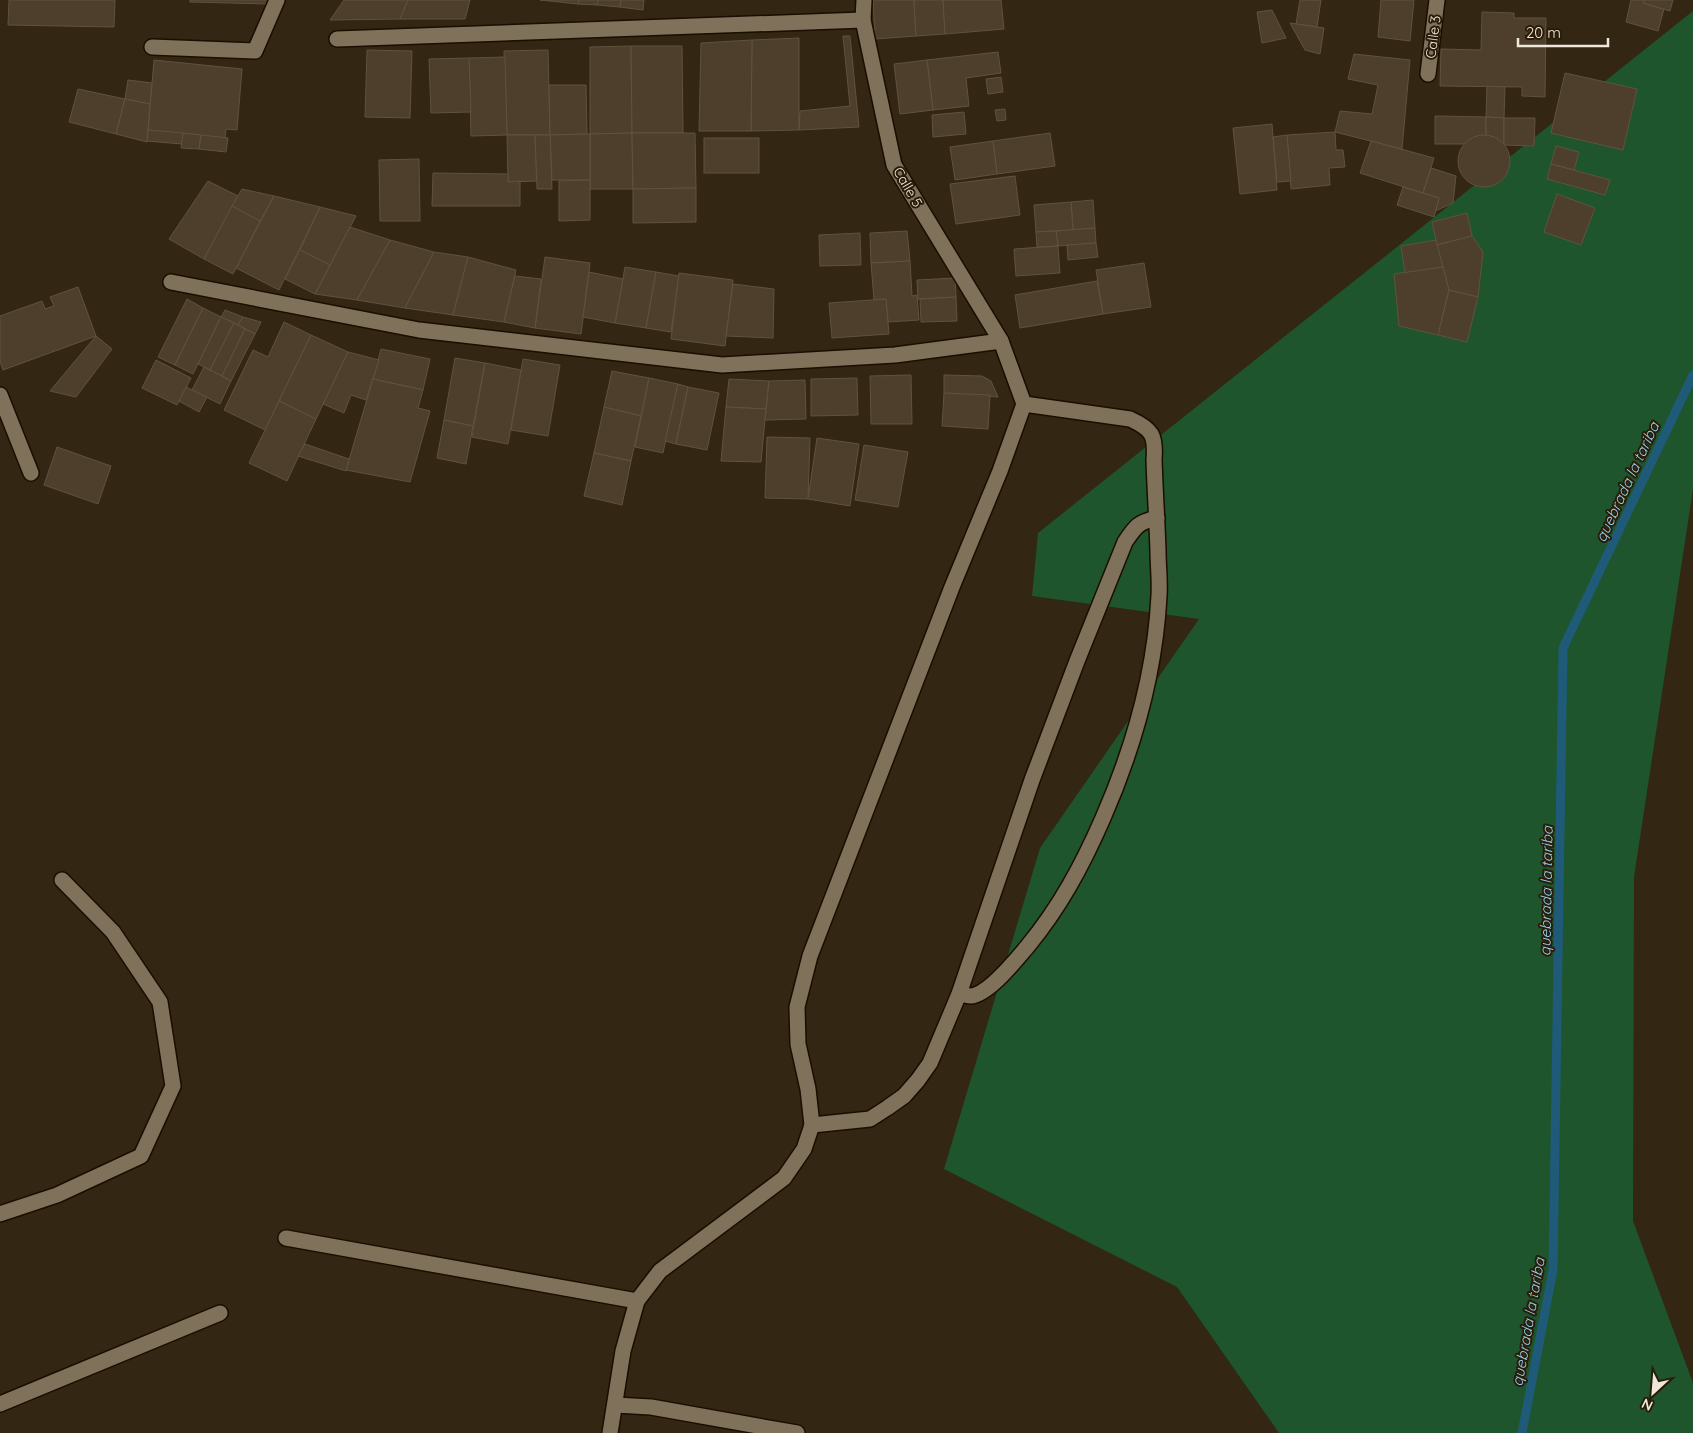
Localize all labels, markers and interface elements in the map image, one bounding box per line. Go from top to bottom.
street label: Calle 3 [1421,15,1445,59]
scale bar [1518,15,1608,47]
text: 20 m [1526,23,1561,42]
street label: Calle 5 [889,164,927,210]
water label: quebrada la tariba [1591,418,1663,545]
water label: quebrada la tariba [1535,825,1557,956]
water label: quebrada la tariba [1507,1255,1549,1388]
north arrow [1628,1368,1678,1418]
text: N [1639,1394,1656,1415]

